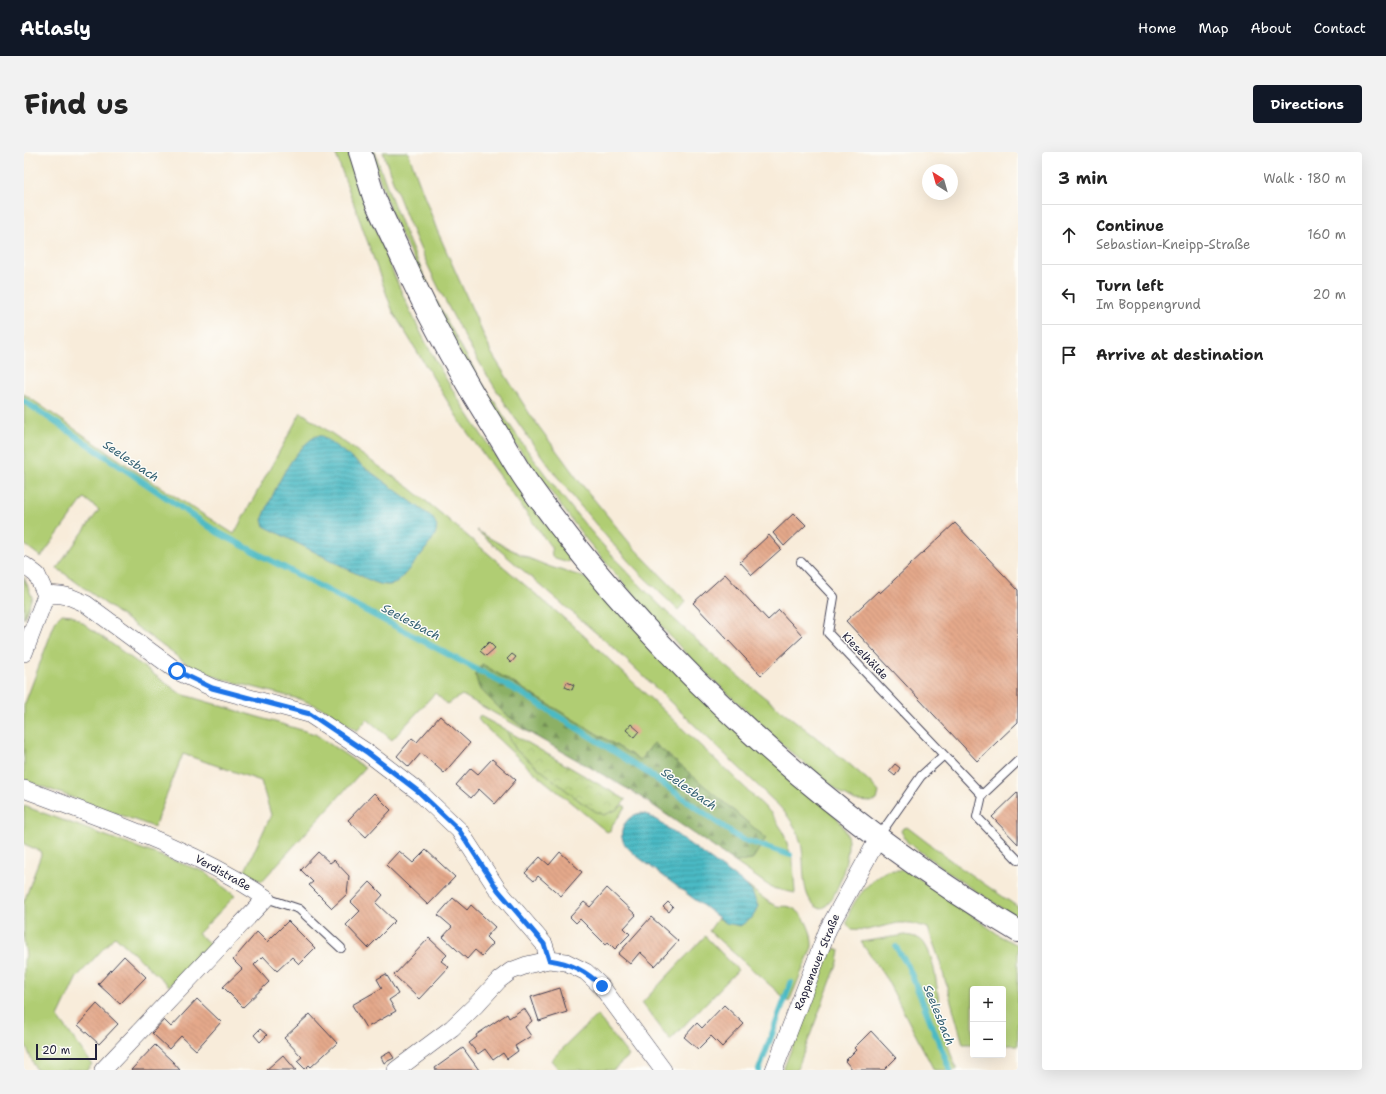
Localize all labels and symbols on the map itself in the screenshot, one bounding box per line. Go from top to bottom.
north arrow [922,164,958,200]
water label: Seelesbach [100,436,162,486]
water label: Seelesbach [379,600,443,644]
street label: Kieselhälde [839,629,891,683]
route start [168,662,186,680]
water label: Seelesbach [658,764,720,814]
street label: Verdistraße [192,851,254,895]
street label: Rappenauer Straße [791,912,843,1012]
route end [593,977,611,995]
water label: Seelesbach [920,982,958,1048]
scale bar [36,1042,97,1061]

